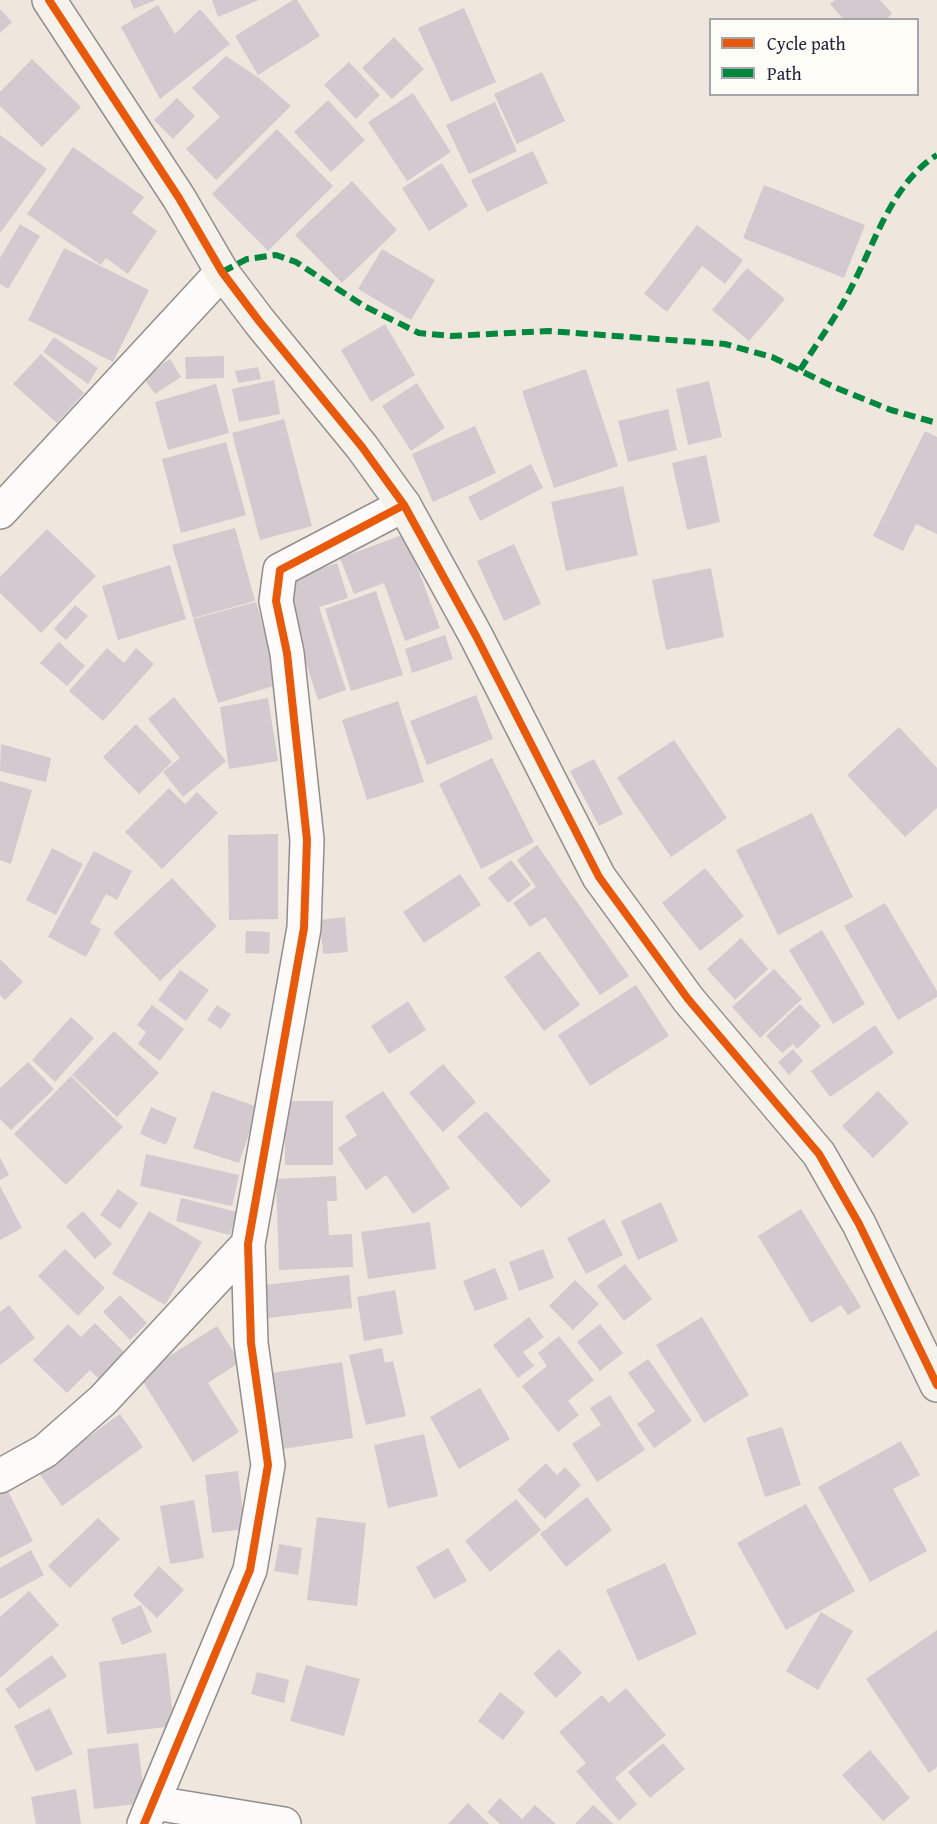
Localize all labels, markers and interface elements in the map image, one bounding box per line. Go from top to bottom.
legend [709,18,919,96]
text: Cycle path [767,30,846,57]
text: Path [767,60,802,87]

